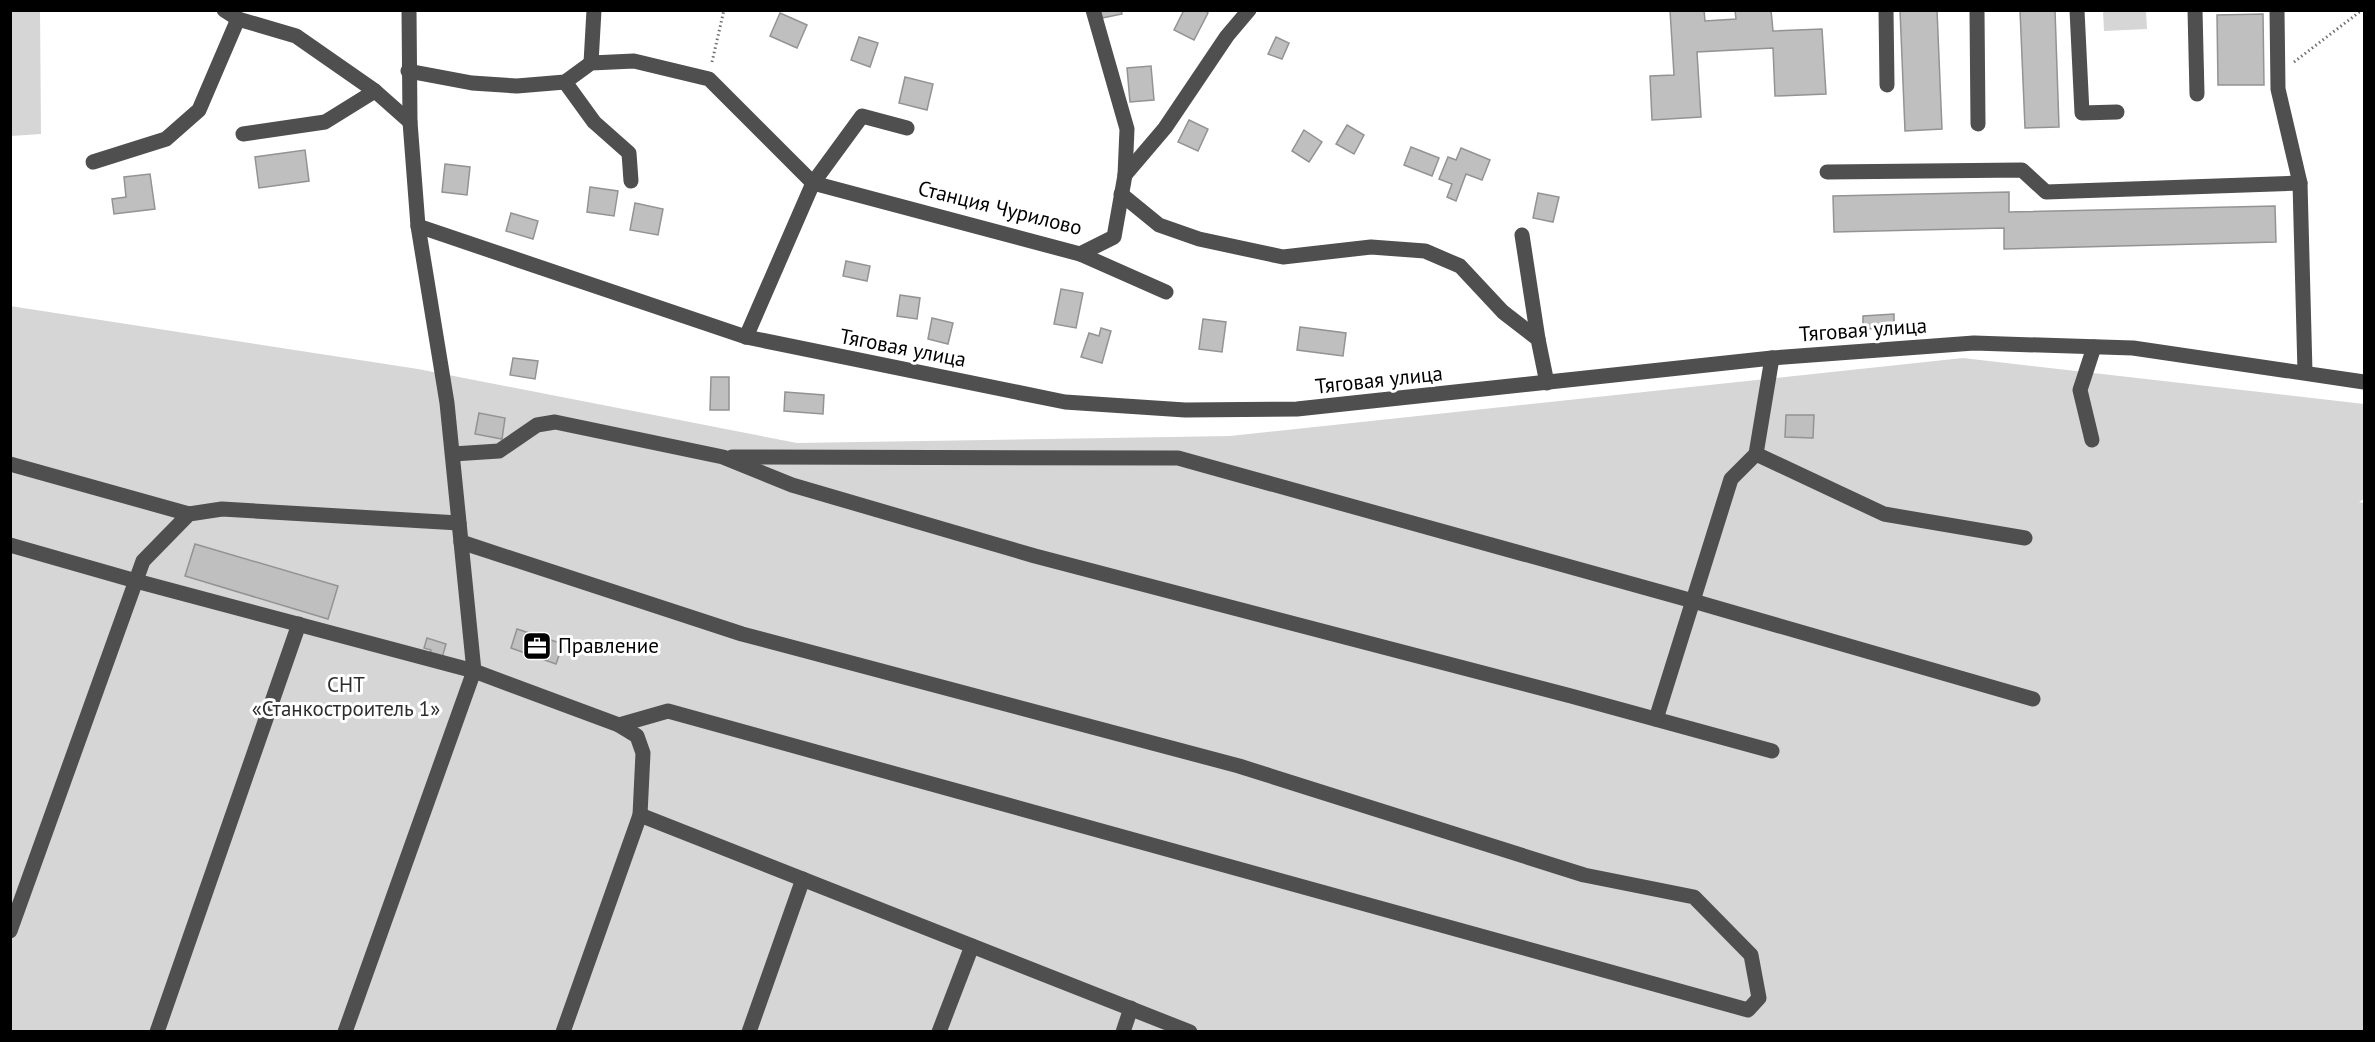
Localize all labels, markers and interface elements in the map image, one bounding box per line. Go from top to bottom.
street label: Станция Чурилово [915,174,1085,241]
street label: Тяговая улица [1798,312,1928,347]
street label: Тяговая улица [838,322,969,373]
street label: Тяговая улица [1314,359,1444,400]
office icon: Правление [521,630,553,662]
place label: Правление [558,632,659,659]
park label: СНТ «Станкостроитель 1» [252,671,440,722]

